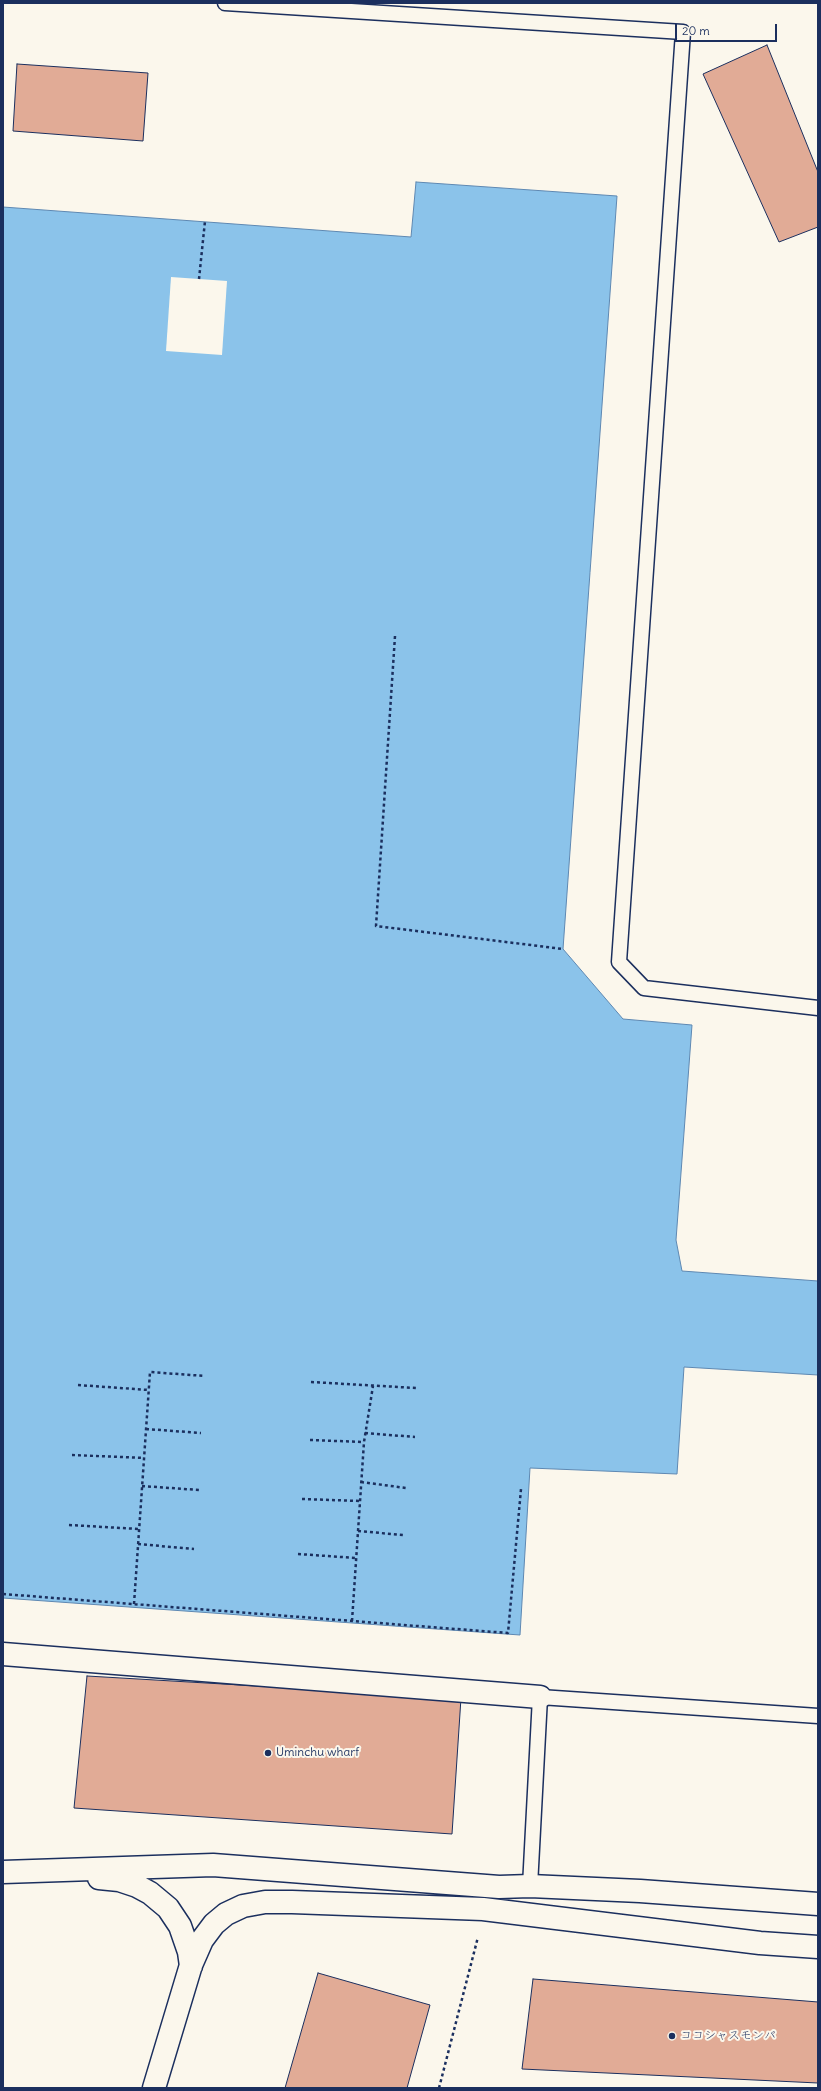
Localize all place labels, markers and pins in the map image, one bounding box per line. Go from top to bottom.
place label: Uminchu wharf [276,1746,359,1760]
marker: Uminchu wharf [263,1748,273,1758]
place label: ココシャスモンパ [680,2029,776,2043]
marker: ココシャスモンパ [667,2031,677,2041]

